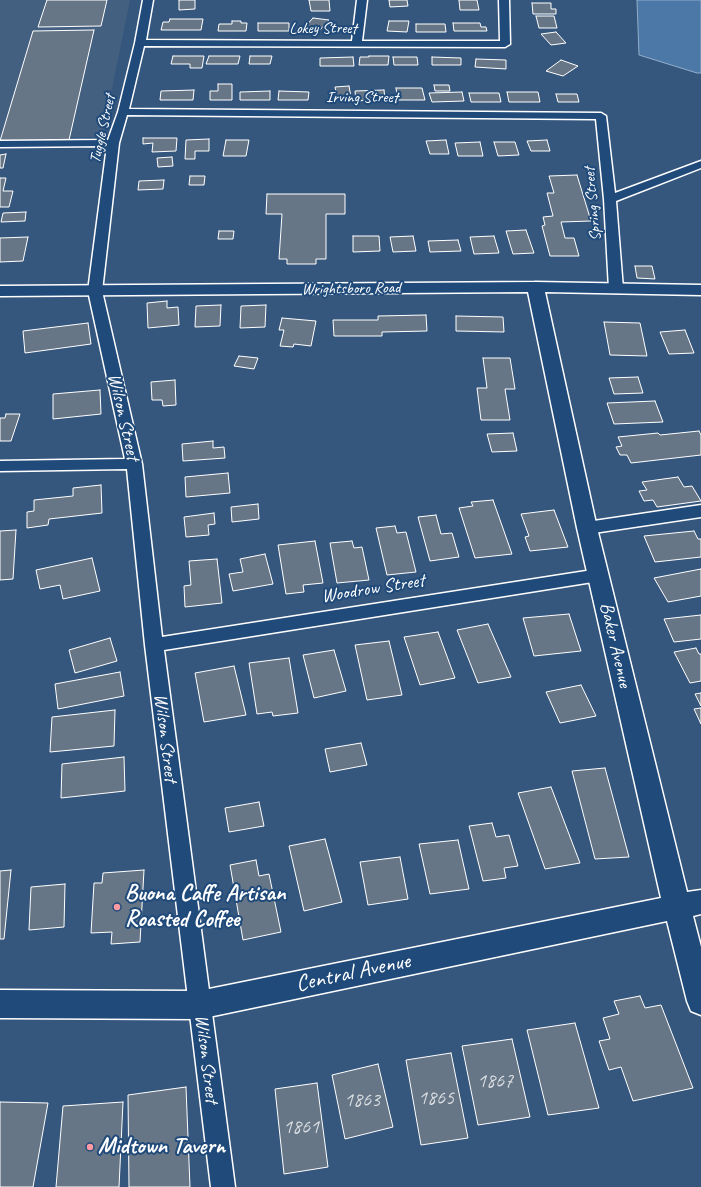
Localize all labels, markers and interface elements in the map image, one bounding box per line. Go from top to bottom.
street label: Lokey Street [289,19,357,39]
street label: Irving Street [326,88,398,108]
street label: Tuggle Street [86,93,120,165]
street label: Spring Street [580,166,606,242]
street label: Wrightsboro Road [301,279,401,299]
street label: Wilson Street [102,371,144,463]
street label: Woodrow Street [320,570,426,608]
street label: Baker Avenue [594,600,636,690]
street label: Wilson Street [148,693,182,783]
place label: Buona Caffe Artisan Roasted Coffee [125,880,286,934]
marker: Buona Caffe Artisan Roasted Coffee [112,902,122,912]
street label: Central Avenue [293,947,413,999]
street label: Wilson Street [189,1014,223,1104]
house number: 1867 [477,1070,513,1094]
house number: 1865 [418,1087,454,1111]
house number: 1863 [344,1089,380,1113]
house number: 1861 [283,1116,319,1140]
place label: Midtown Tavern [98,1133,225,1161]
marker: Midtown Tavern [85,1142,95,1152]

